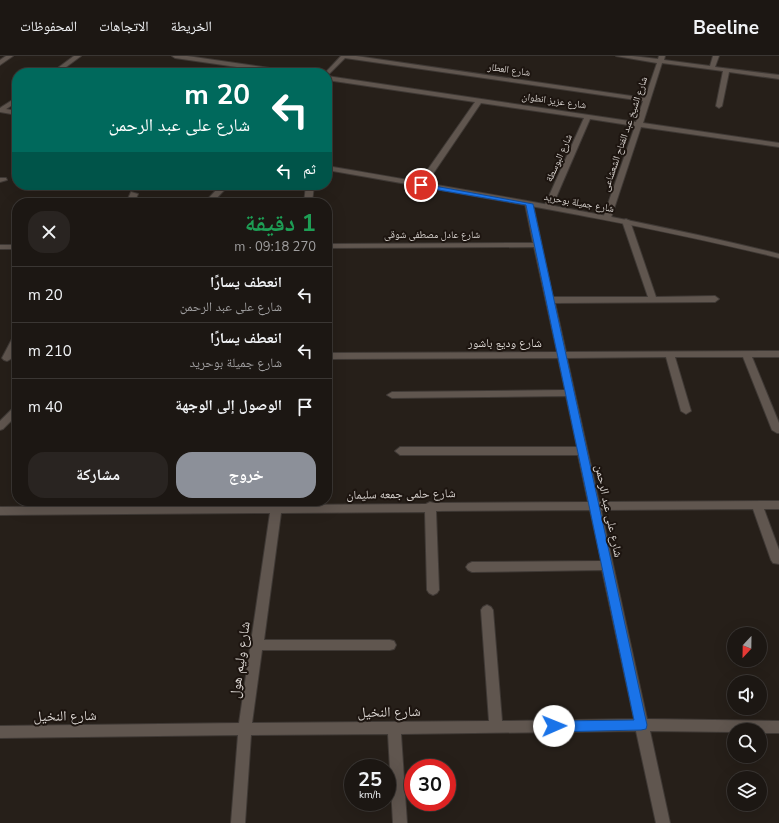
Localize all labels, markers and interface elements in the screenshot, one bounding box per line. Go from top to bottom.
text: Beeline [693,15,759,41]
text: المحفوظات [20,17,77,36]
text: الاتجاهات [99,17,149,36]
text: الخريطة [171,17,212,36]
street label: شارع العطار [486,60,532,80]
street label: شارع الشيخ عبد الفتاح الشعشاعى [599,74,651,193]
text: 20 m [184,76,250,114]
icon: left [264,84,316,136]
street label: شارع عزيز انطوان [521,90,588,113]
text: شارع على عبد الرحمن [108,113,250,137]
street label: شارع البوسطة [542,131,576,184]
text: ثم [303,159,316,179]
icon: left [273,160,295,182]
pin [404,168,438,202]
icon: arrive [410,174,432,196]
street label: شارع جميلة بوحريد [543,190,616,216]
text: 1 دقيقة [245,207,316,239]
button: close [28,211,70,253]
street label: شارع عادل مصطفى شوقى [384,228,480,242]
text: 270 m · 09:18 [234,238,316,256]
text: انعطف يسارًا [210,272,282,292]
icon: left [294,284,316,306]
text: 20 m [28,285,63,305]
text: شارع على عبد الرحمن [180,298,282,316]
text: انعطف يسارًا [210,328,282,348]
street label: شارع وديع باشور [467,335,542,351]
icon: left [294,340,316,362]
text: 210 m [28,341,72,361]
text: شارع جميلة بوحريد [189,354,282,372]
text: الوصول إلى الوجهة [175,395,282,415]
icon: arrive [294,396,316,418]
text: 40 m [28,397,63,417]
button: مشاركة [28,452,168,498]
button: خروج [176,452,316,498]
street label: شارع على عبد الرحمن [591,463,627,559]
street label: شارع حلمى جمعه سليمان [346,485,456,503]
street label: شارع وليم هول [225,620,255,700]
north arrow [727,627,767,667]
map controls [727,627,767,811]
button: sound [727,675,767,715]
street label: شارع النخيل [357,702,421,722]
position arrow [533,705,575,747]
street label: شارع النخيل [33,706,97,726]
button: search [727,723,767,763]
speed limit sign: 30 [404,759,456,811]
text: 25 [358,766,382,793]
button: layers [727,771,767,811]
text: km/h [359,788,381,802]

